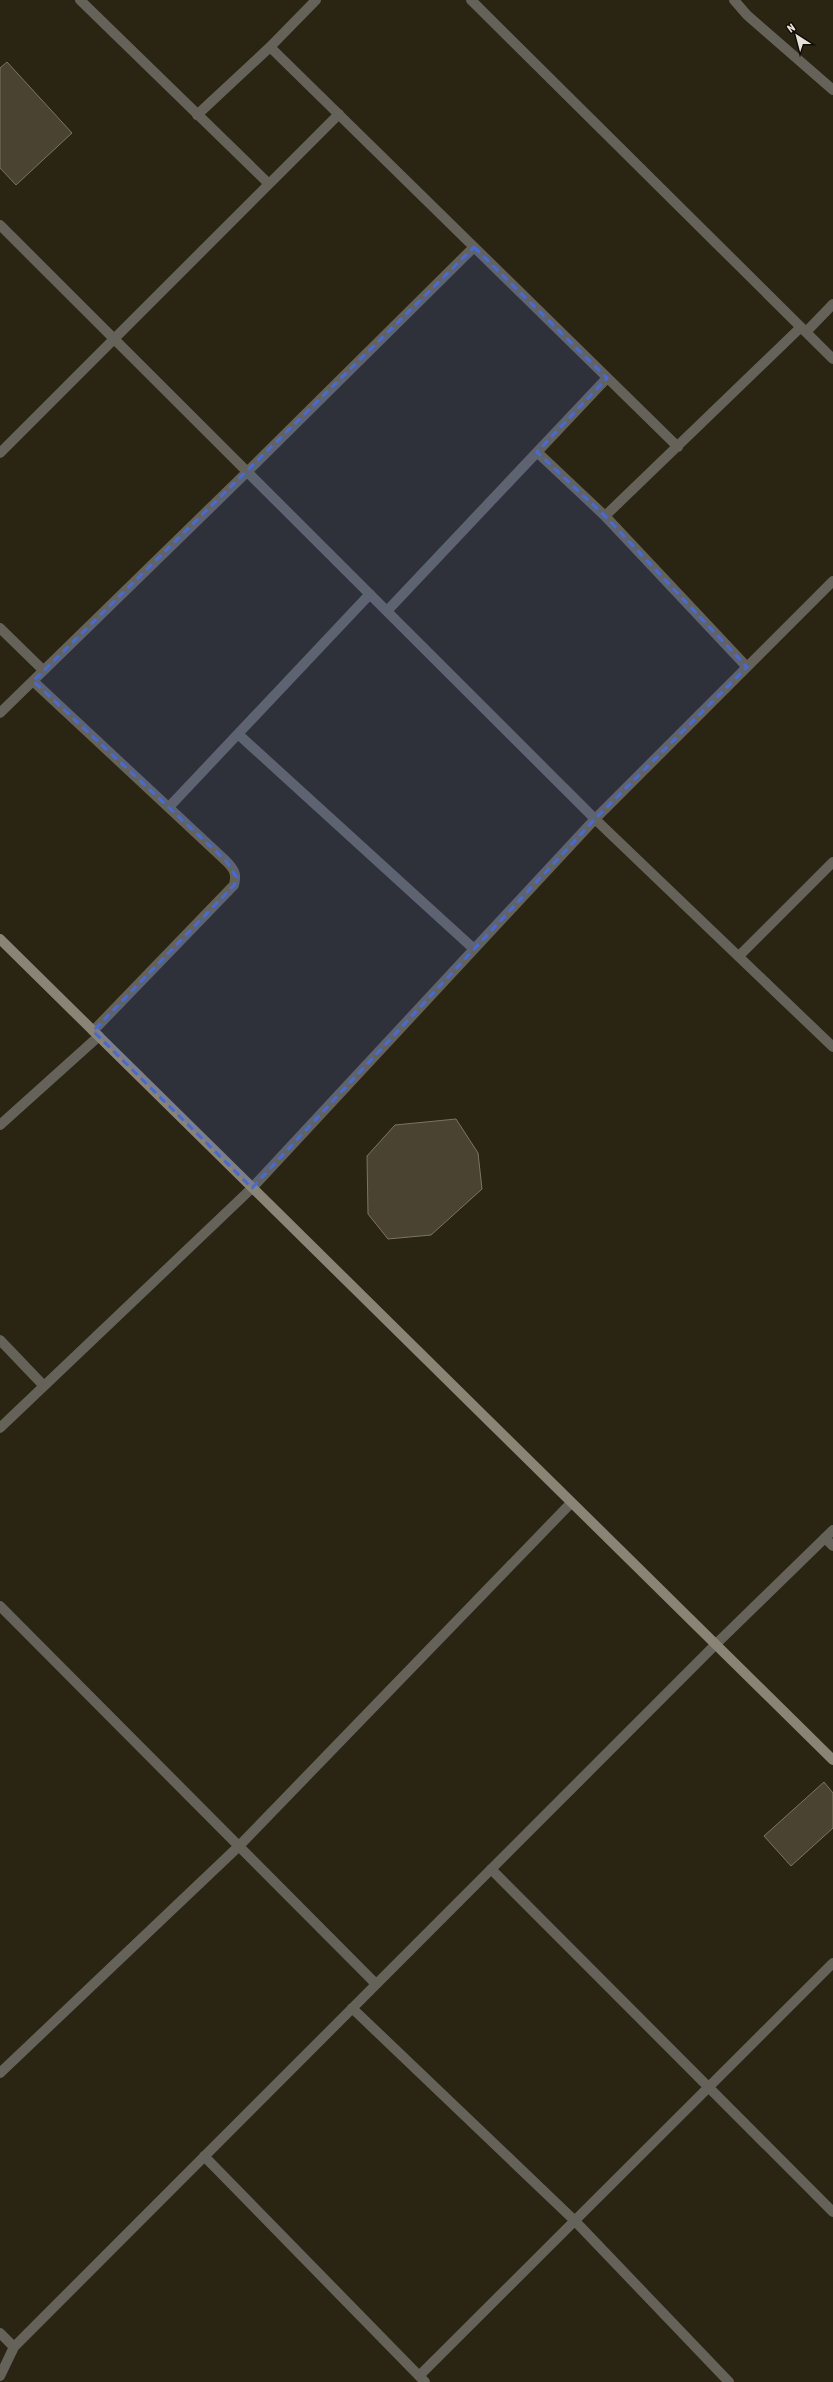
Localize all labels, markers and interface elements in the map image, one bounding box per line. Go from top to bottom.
north arrow [777,16,817,56]
text: N [785,21,797,35]

